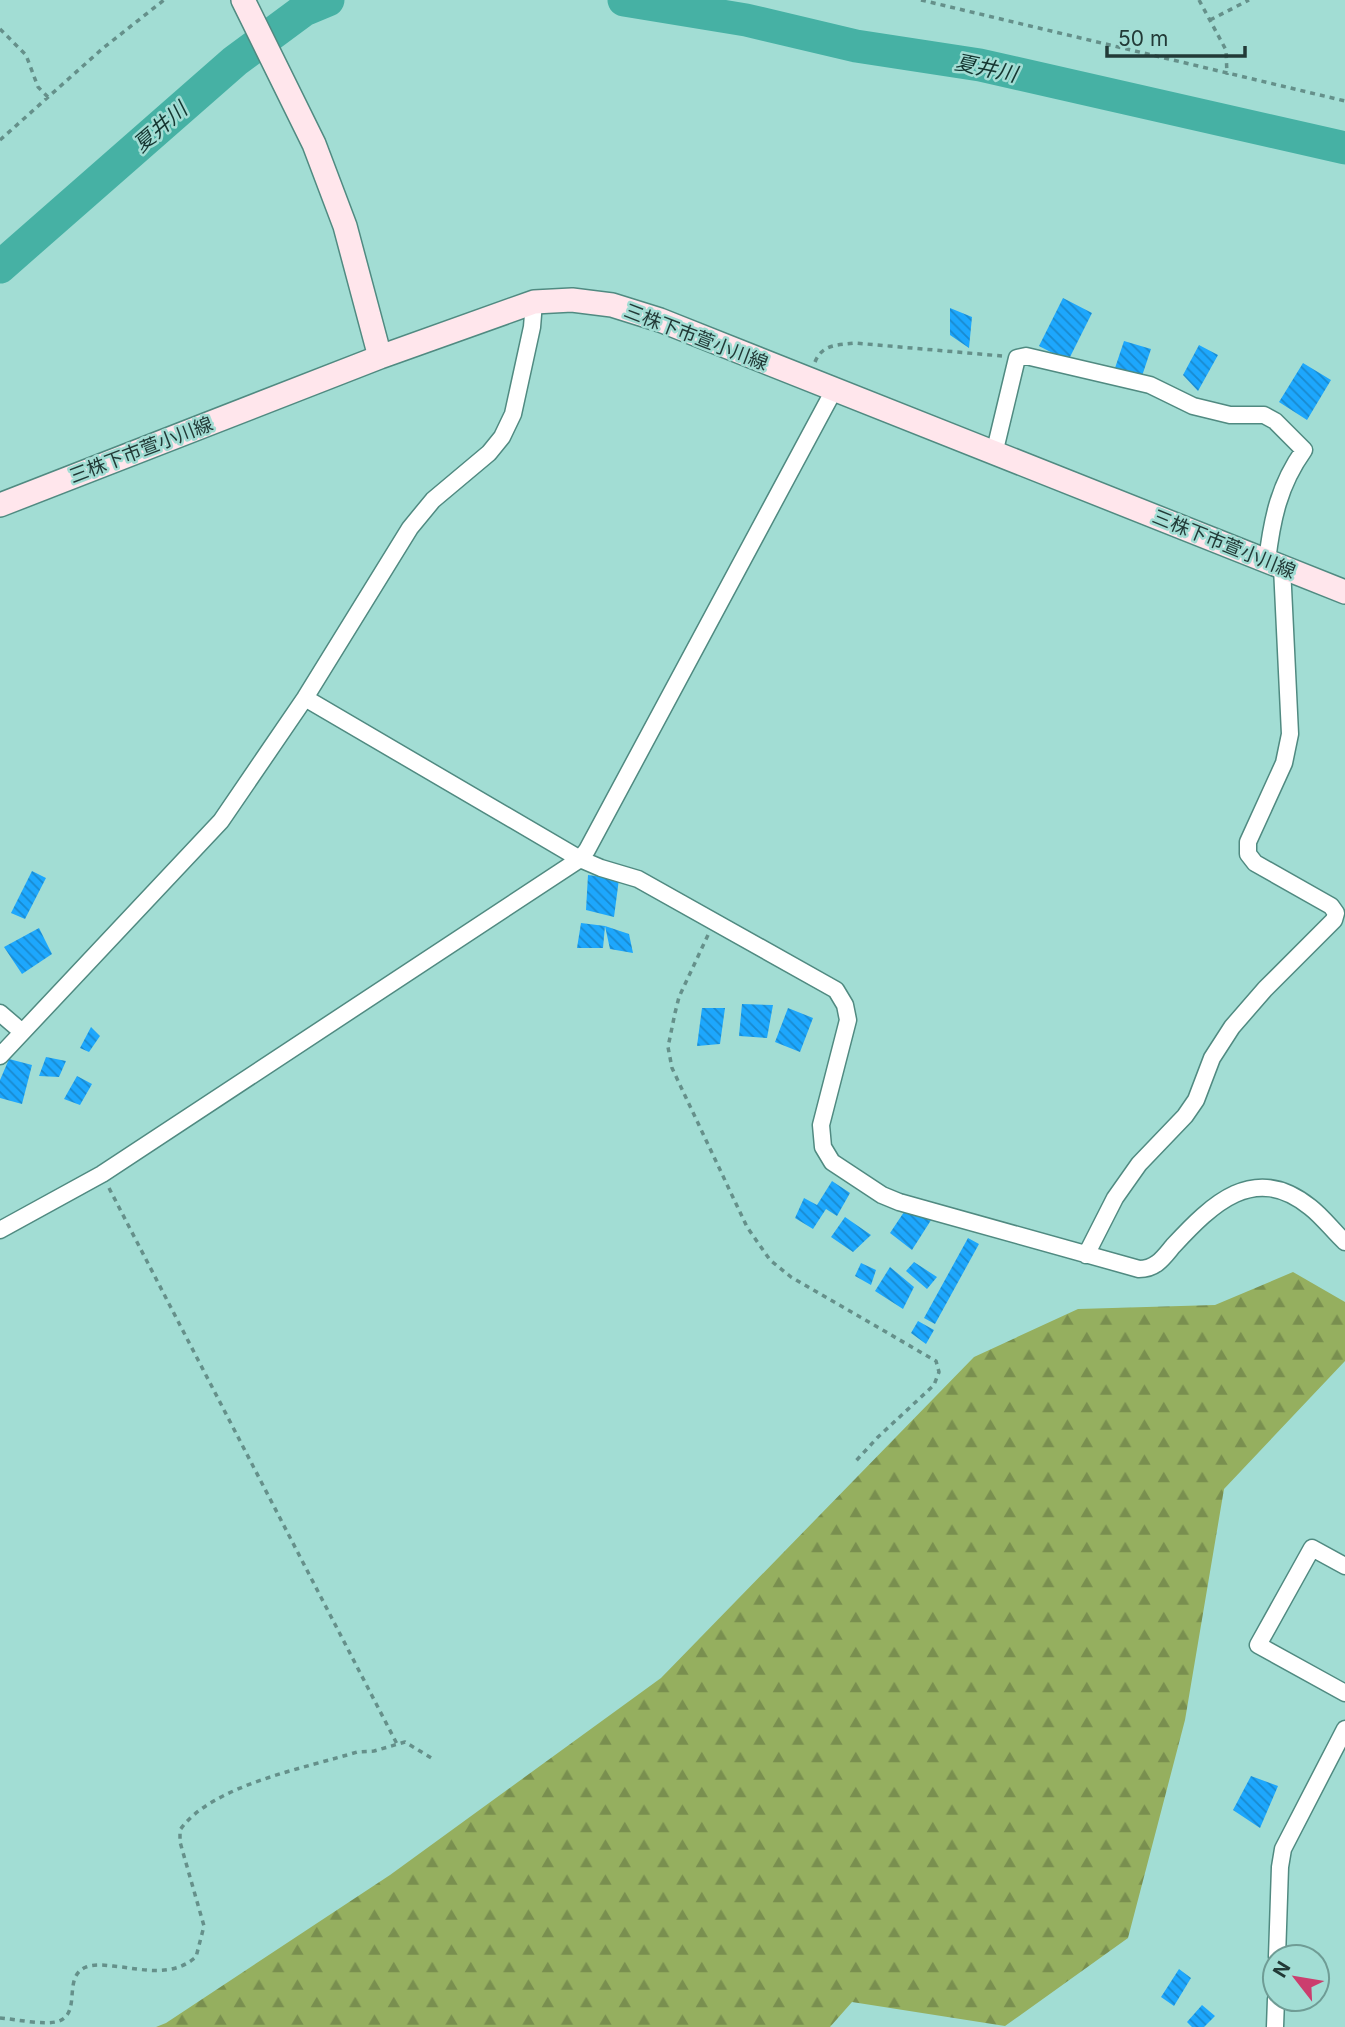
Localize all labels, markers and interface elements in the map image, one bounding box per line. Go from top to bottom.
scale bar [1107,14,1245,58]
text: 50 m [1118,26,1168,51]
water label: 夏井川 [953,49,1021,87]
water label: 夏井川 [128,96,193,157]
street label: 三株下市萱小川線 [621,299,771,375]
street label: 三株下市萱小川線 [66,412,216,488]
street label: 三株下市萱小川線 [1149,505,1299,583]
north arrow [1261,1943,1331,2013]
text: N [1268,1957,1295,1982]

